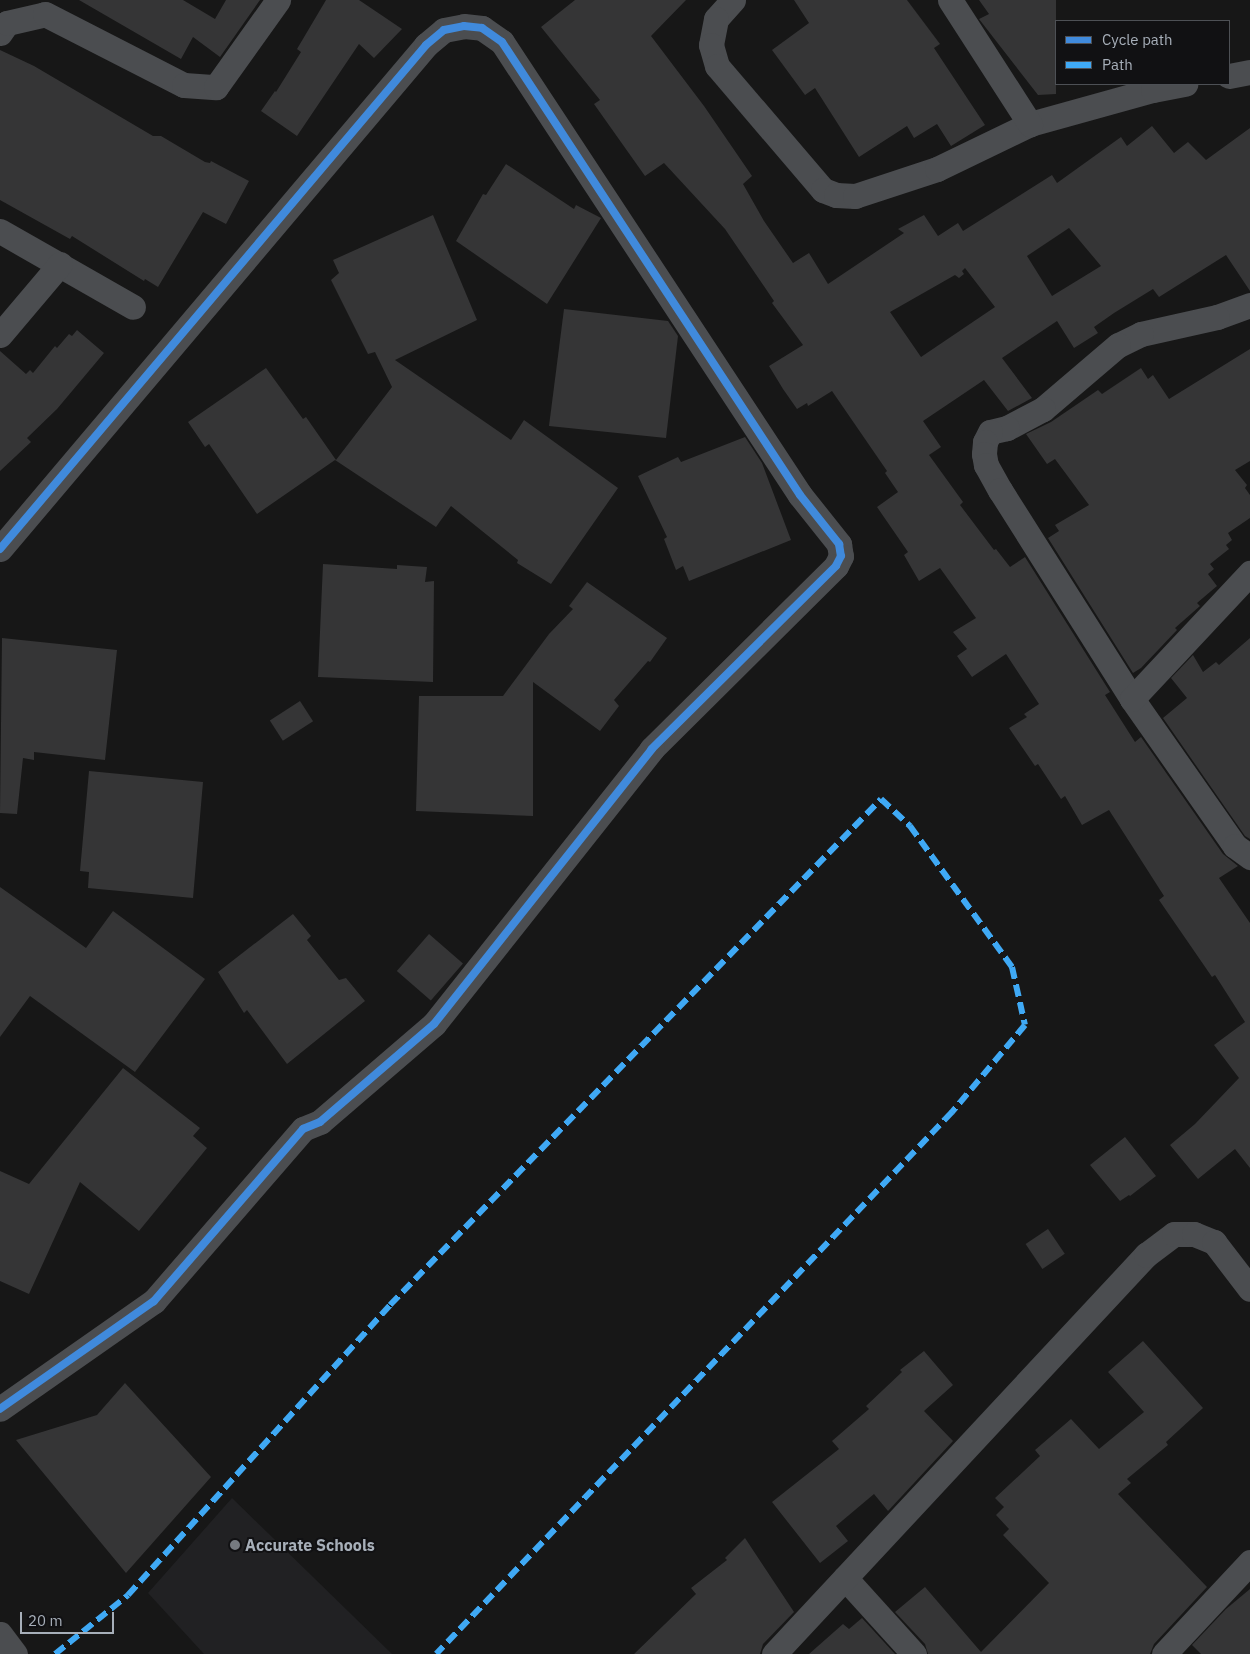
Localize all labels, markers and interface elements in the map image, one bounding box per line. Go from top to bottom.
legend [1055,20,1230,85]
text: Cycle path [1102,30,1173,49]
text: Path [1102,55,1133,74]
place label: Accurate Schools [245,1535,375,1555]
marker: Accurate Schools [229,1539,241,1551]
scale bar [22,1602,116,1634]
text: 20 m [28,1611,63,1630]

